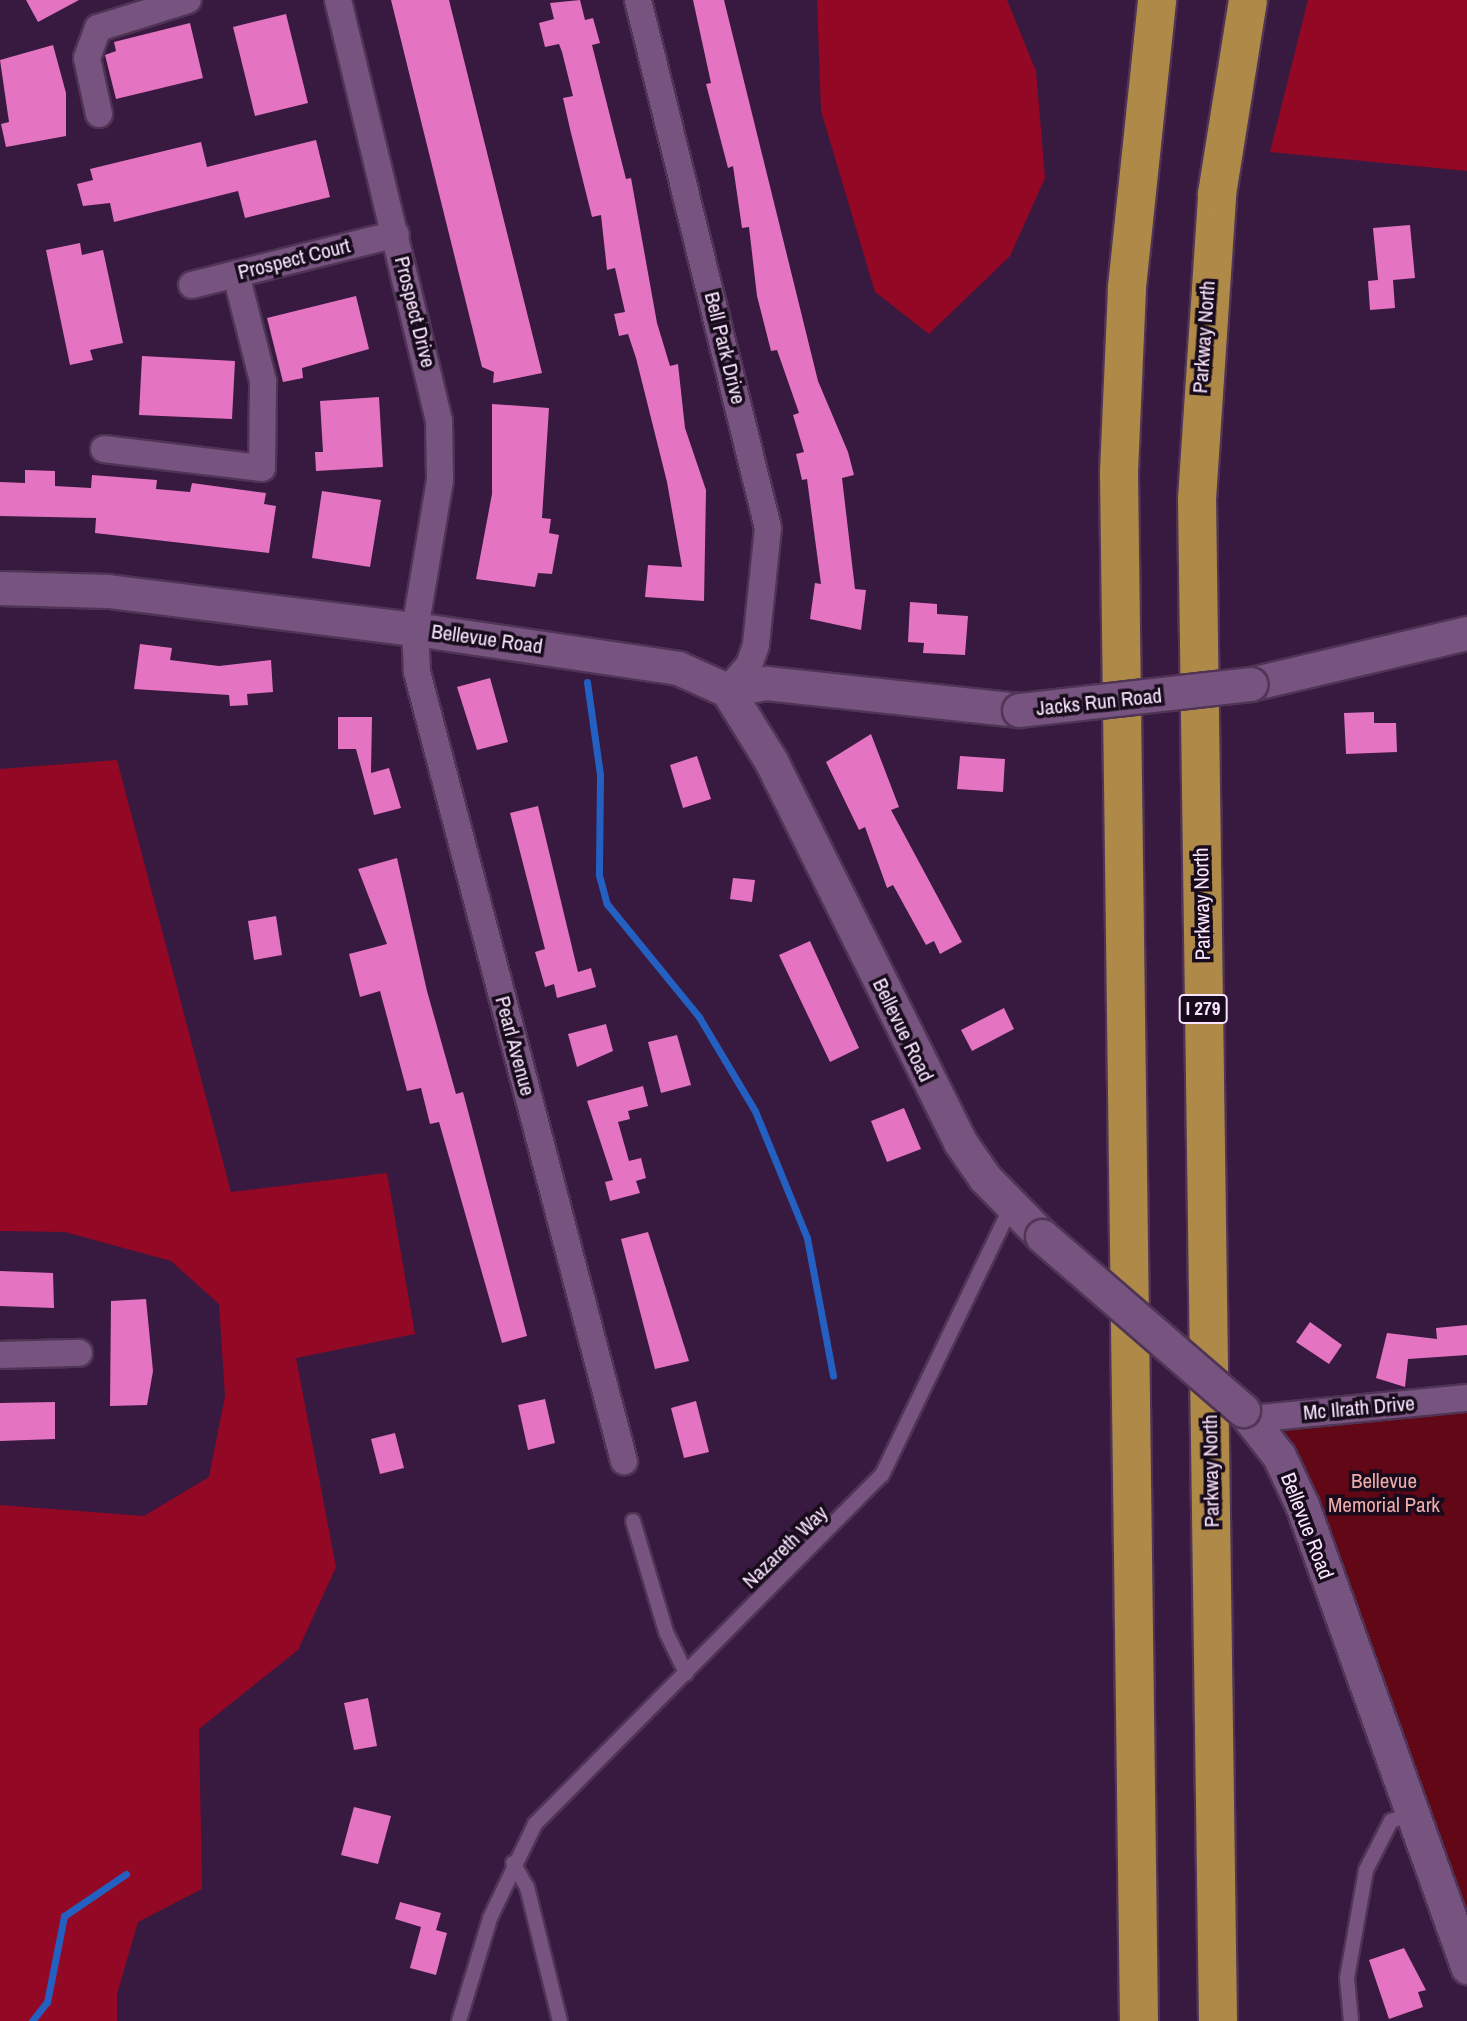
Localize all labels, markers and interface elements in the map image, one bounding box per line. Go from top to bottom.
street label: Prospect Court [235,233,353,285]
street label: Prospect Drive [389,254,441,370]
street label: Parkway North [1187,280,1221,394]
street label: Bell Park Drive [699,289,751,407]
street label: Bellevue Road [430,619,544,659]
street label: Jacks Run Road [1035,683,1163,721]
street label: Parkway North [1188,847,1216,961]
street label: Bellevue Road [867,974,939,1086]
street label: Pearl Avenue [489,993,541,1099]
road number: I 279 [1178,993,1228,1024]
street label: Mc Ilrath Drive [1302,1391,1416,1425]
street label: Parkway North [1197,1414,1225,1528]
park label: Bellevue Memorial Park [1328,1468,1440,1518]
street label: Bellevue Road [1275,1469,1339,1583]
street label: Nazareth Way [737,1500,833,1594]

